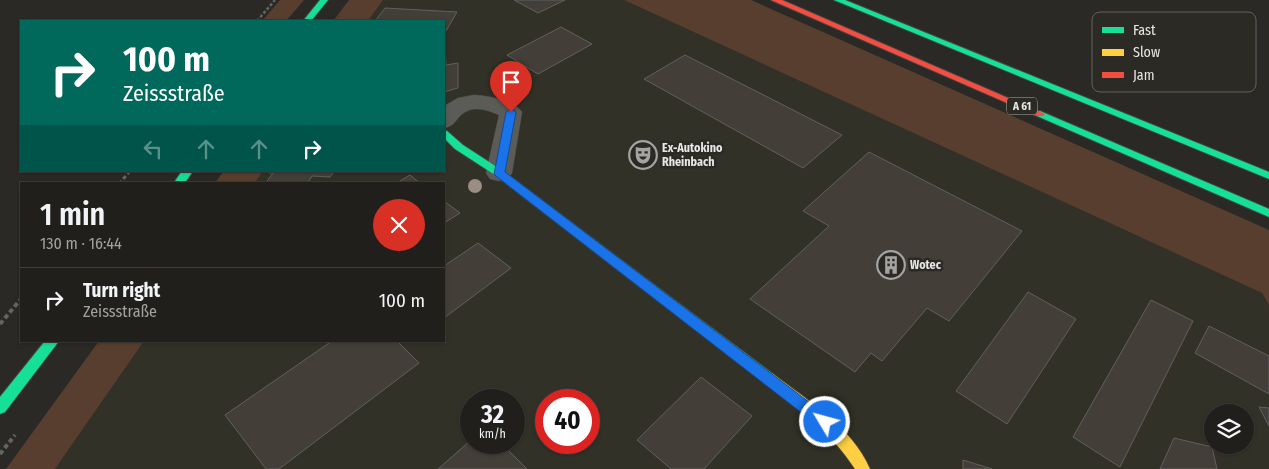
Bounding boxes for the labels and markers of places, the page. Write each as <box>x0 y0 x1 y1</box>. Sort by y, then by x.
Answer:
pin <box>490 61 532 112</box>
theatre icon: Ex-Autokino Rheinbach <box>628 140 658 170</box>
place label: Ex-Autokino Rheinbach <box>662 141 723 169</box>
building icon: Wotec <box>876 250 906 280</box>
place label: Wotec <box>910 258 942 272</box>

